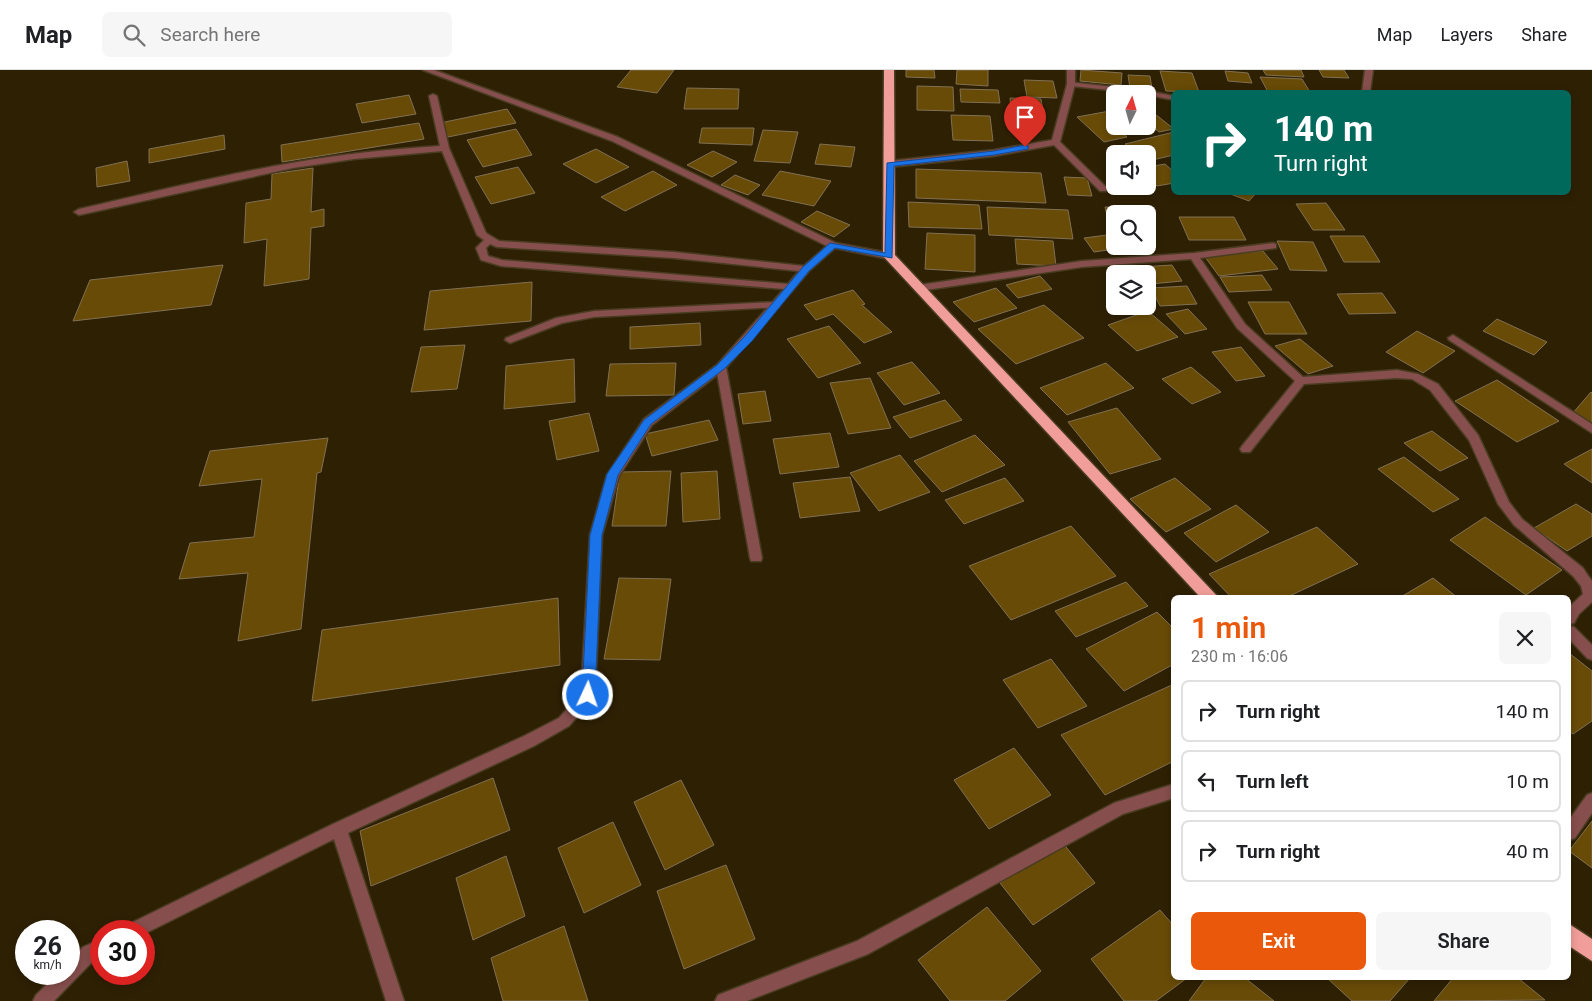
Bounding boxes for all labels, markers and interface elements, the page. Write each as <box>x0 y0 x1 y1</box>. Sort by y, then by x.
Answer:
search box <box>102 12 452 57</box>
text: Map <box>25 21 72 49</box>
icon: search <box>120 21 148 49</box>
text: Search here <box>160 23 260 46</box>
text: Map <box>1377 24 1412 45</box>
text: Layers <box>1440 24 1493 45</box>
text: Share <box>1521 24 1567 45</box>
north arrow <box>1106 85 1156 135</box>
map controls <box>1106 85 1156 315</box>
pin <box>1004 96 1046 147</box>
icon: arrive <box>1011 103 1039 131</box>
text: 140 m <box>1274 109 1373 150</box>
icon: right <box>1191 110 1256 175</box>
button: sound <box>1106 145 1156 195</box>
text: Turn right <box>1274 151 1368 176</box>
button: search <box>1106 205 1156 255</box>
button: layers <box>1106 265 1156 315</box>
text: 1 min <box>1191 610 1266 645</box>
button: close <box>1499 612 1551 664</box>
text: 230 m · 16:06 <box>1191 647 1288 666</box>
position arrow <box>561 668 613 720</box>
icon: right <box>1193 697 1221 725</box>
text: Turn right <box>1236 700 1320 723</box>
text: 140 m <box>1496 700 1549 723</box>
icon: left <box>1193 767 1221 795</box>
text: Turn left <box>1236 770 1309 793</box>
text: 10 m <box>1506 770 1549 793</box>
icon: right <box>1193 837 1221 865</box>
text: Turn right <box>1236 840 1320 863</box>
text: 40 m <box>1506 840 1549 863</box>
button: Exit <box>1191 912 1366 970</box>
button: Share <box>1376 912 1551 970</box>
speed limit sign: 30 <box>90 920 155 985</box>
text: 26 <box>33 932 62 961</box>
text: km/h <box>33 958 62 972</box>

